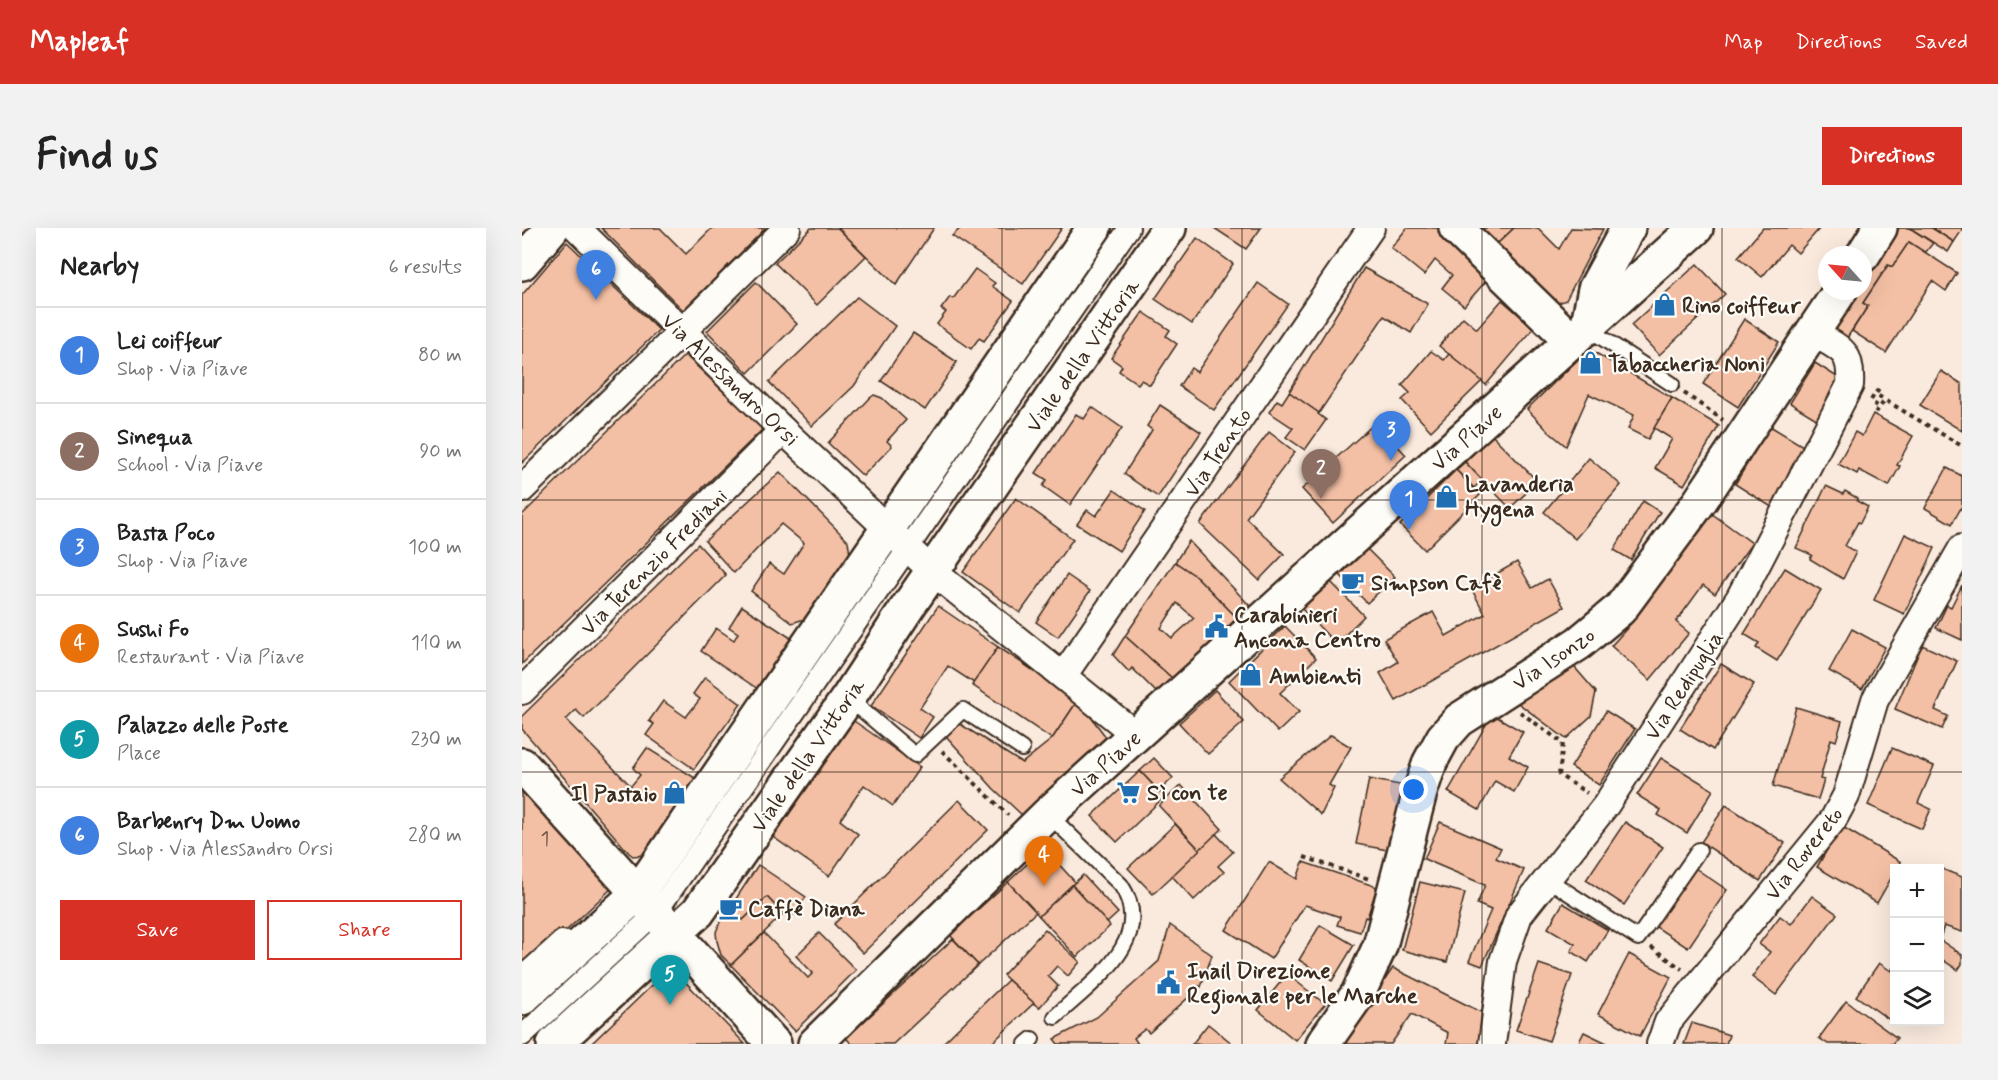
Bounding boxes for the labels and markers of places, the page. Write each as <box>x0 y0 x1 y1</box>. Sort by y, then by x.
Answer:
pin: 6 <box>576 250 616 300</box>
shop icon: Rino coiffeur <box>1651 292 1677 318</box>
place label: Rino coiffeur <box>1682 293 1801 321</box>
shop icon: Tabaccheria Noni <box>1577 350 1603 376</box>
place label: Tabaccheria Noni <box>1608 351 1765 379</box>
pin: 3 <box>1372 412 1410 461</box>
pin: 2 <box>1302 450 1340 499</box>
place label: Lavanderia Hygena <box>1465 471 1574 527</box>
pin: 1 <box>1390 480 1428 530</box>
shop icon: Lavanderia Hygena <box>1434 483 1460 509</box>
cafe icon: Simpson Cafè <box>1340 569 1366 595</box>
place label: Simpson Cafè <box>1371 570 1502 598</box>
place label: Carabinieri Ancona Centro <box>1234 602 1381 655</box>
public building icon: Carabinieri Ancona Centro <box>1203 614 1229 640</box>
shop icon: Ambienti <box>1238 662 1264 688</box>
place label: Ambienti <box>1269 663 1361 691</box>
supermarket icon: Sì con te <box>1116 779 1142 805</box>
shop icon: Il Pastaio <box>662 780 688 806</box>
place label: Sì con te <box>1147 780 1228 808</box>
place label: Il Pastaio <box>571 781 658 809</box>
pin: 4 <box>1024 836 1064 886</box>
cafe icon: Caffè Diana <box>717 895 743 921</box>
place label: Caffè Diana <box>748 896 865 924</box>
pin: 5 <box>650 956 690 1005</box>
place label: Inail Direzione Regionale per le Marche <box>1187 958 1418 1015</box>
public building icon: Inail Direzione Regionale per le Marche <box>1156 970 1182 996</box>

